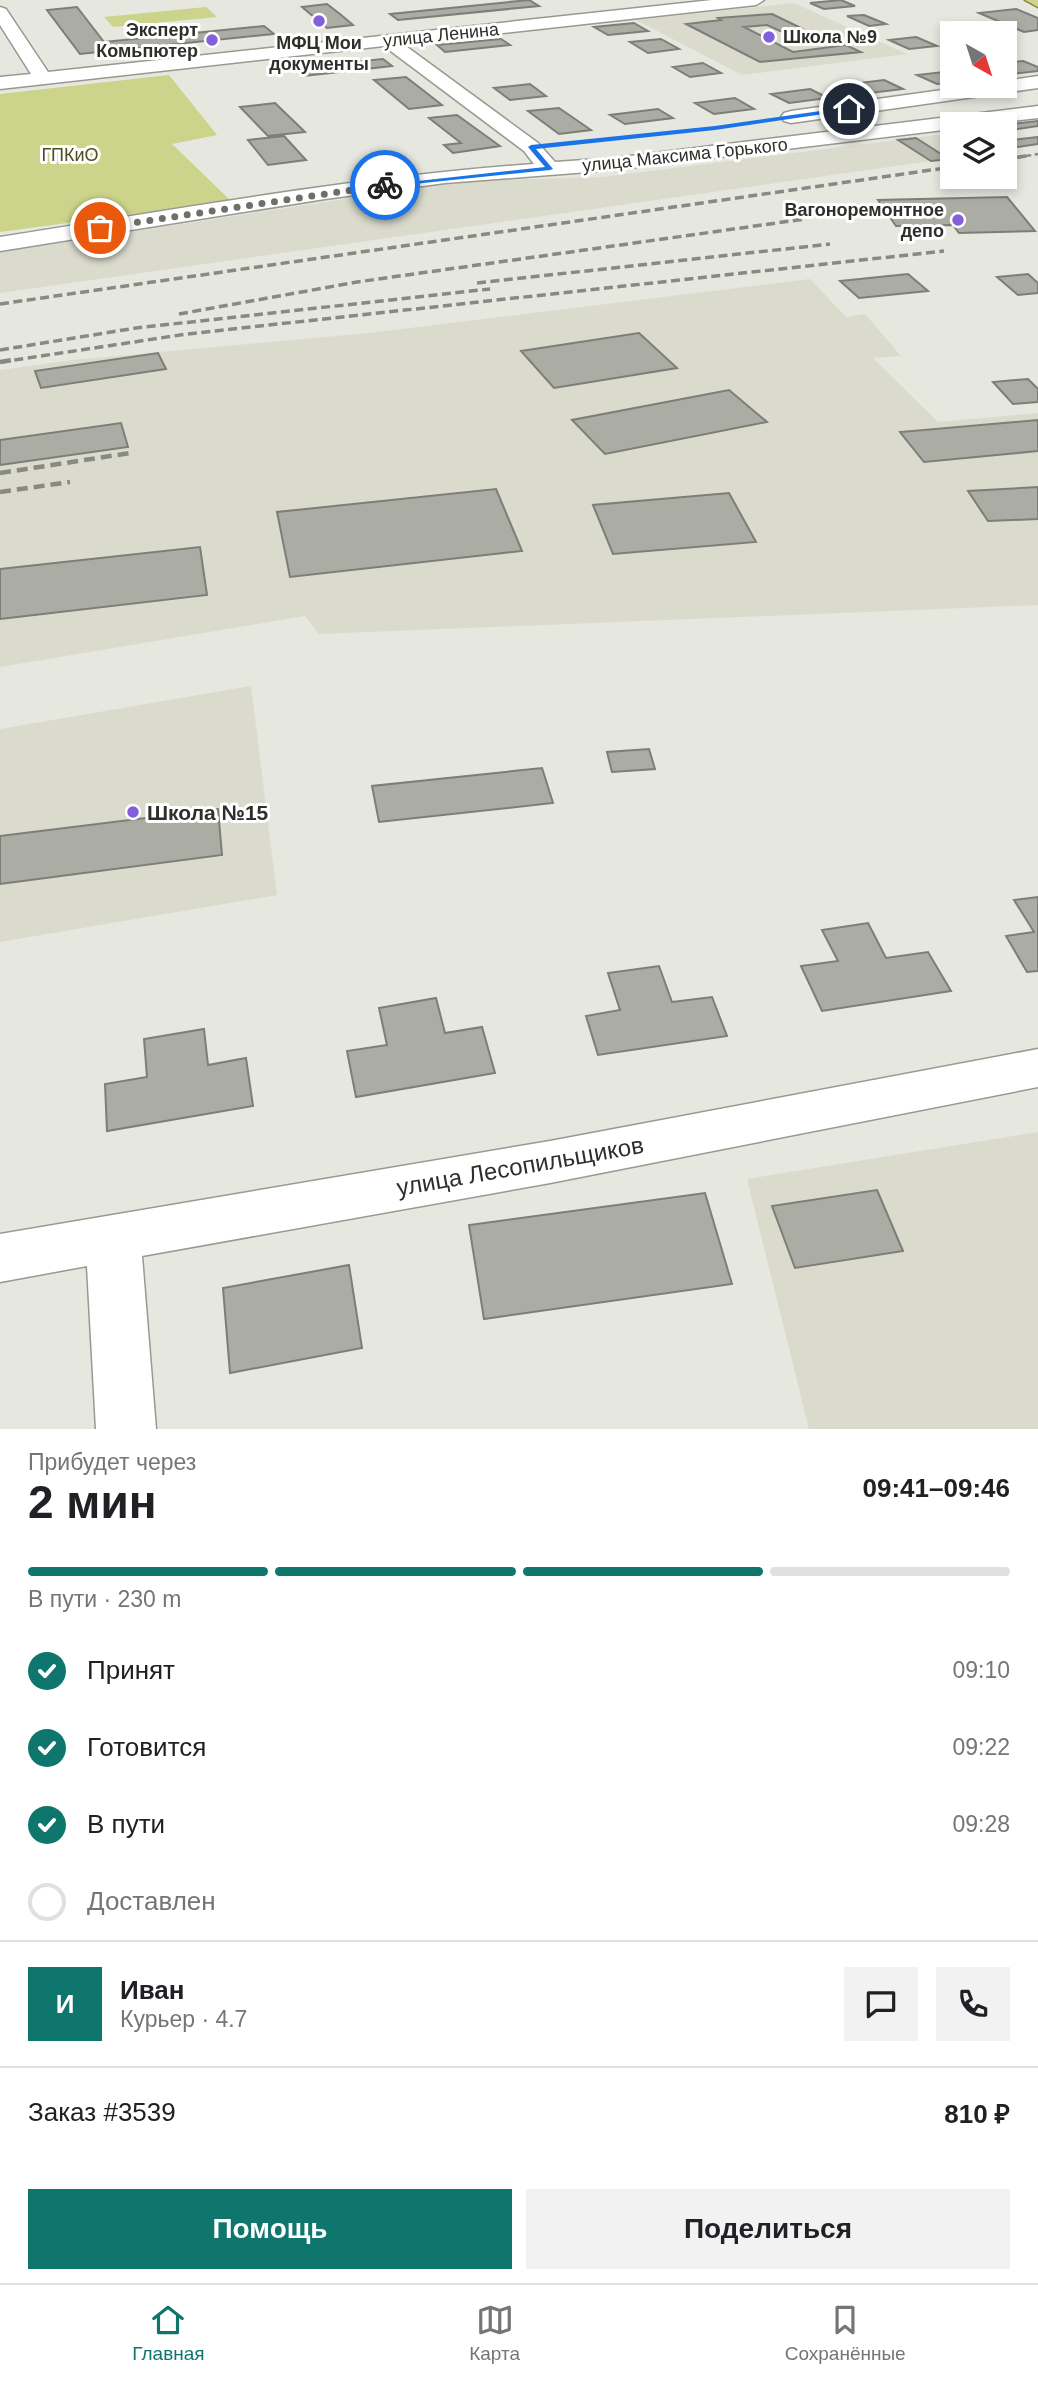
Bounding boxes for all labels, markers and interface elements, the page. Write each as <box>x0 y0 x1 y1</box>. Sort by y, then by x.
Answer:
marker: МФЦ Мои документы <box>311 13 327 29</box>
street label: улица Ленина <box>382 19 501 51</box>
place label: Эксперт Комьпютер <box>96 20 198 61</box>
north arrow <box>940 21 1017 98</box>
map controls <box>940 21 1017 189</box>
place label: Школа №9 <box>783 27 877 47</box>
marker: Школа №9 <box>761 29 777 45</box>
marker: Эксперт Комьпютер <box>204 32 220 48</box>
place label: МФЦ Мои документы <box>269 33 369 74</box>
pin <box>819 79 879 139</box>
icon: home <box>830 90 868 128</box>
button: layers <box>940 112 1017 189</box>
street label: улица Максима Горького <box>581 134 789 176</box>
park label: ГПКиО <box>41 145 99 165</box>
courier <box>350 150 420 220</box>
icon: bike <box>366 166 404 204</box>
pin <box>70 198 130 258</box>
place label: Вагоноремонтное депо <box>784 200 944 241</box>
icon: bag <box>81 209 119 247</box>
marker: Вагоноремонтное депо <box>950 212 966 228</box>
place label: Школа №15 <box>147 801 269 824</box>
marker: Школа №15 <box>125 804 141 820</box>
street label: улица Лесопильщиков <box>394 1131 646 1201</box>
text: Прибудет через <box>28 1449 196 1475</box>
text: 09:41–09:46 <box>863 1473 1010 1503</box>
text: 2 мин <box>28 1476 156 1528</box>
text: В пути · 230 m <box>28 1586 181 1612</box>
icon: check <box>28 1652 66 1690</box>
text: Принят <box>87 1655 175 1685</box>
text: 09:10 <box>952 1657 1010 1683</box>
icon: check <box>28 1729 66 1767</box>
text: Готовится <box>87 1732 206 1762</box>
text: 09:22 <box>952 1734 1010 1760</box>
icon: check <box>28 1806 66 1844</box>
text: В пути <box>87 1809 165 1839</box>
text: 09:28 <box>952 1811 1010 1837</box>
text: Доставлен <box>87 1886 216 1916</box>
button: chat <box>844 1967 918 2041</box>
button: phone <box>936 1967 1010 2041</box>
text: Иван <box>120 1975 185 2005</box>
text: И <box>56 1989 74 2019</box>
text: Курьер · 4.7 <box>120 2006 247 2032</box>
text: Заказ #3539 <box>28 2097 176 2127</box>
text: 810 ₽ <box>944 2099 1010 2129</box>
button: Помощь <box>28 2189 512 2269</box>
button: Поделиться <box>526 2189 1010 2269</box>
tab: Главная <box>132 2301 205 2365</box>
tab: Карта <box>469 2301 520 2365</box>
tab: Сохранённые <box>785 2301 906 2365</box>

